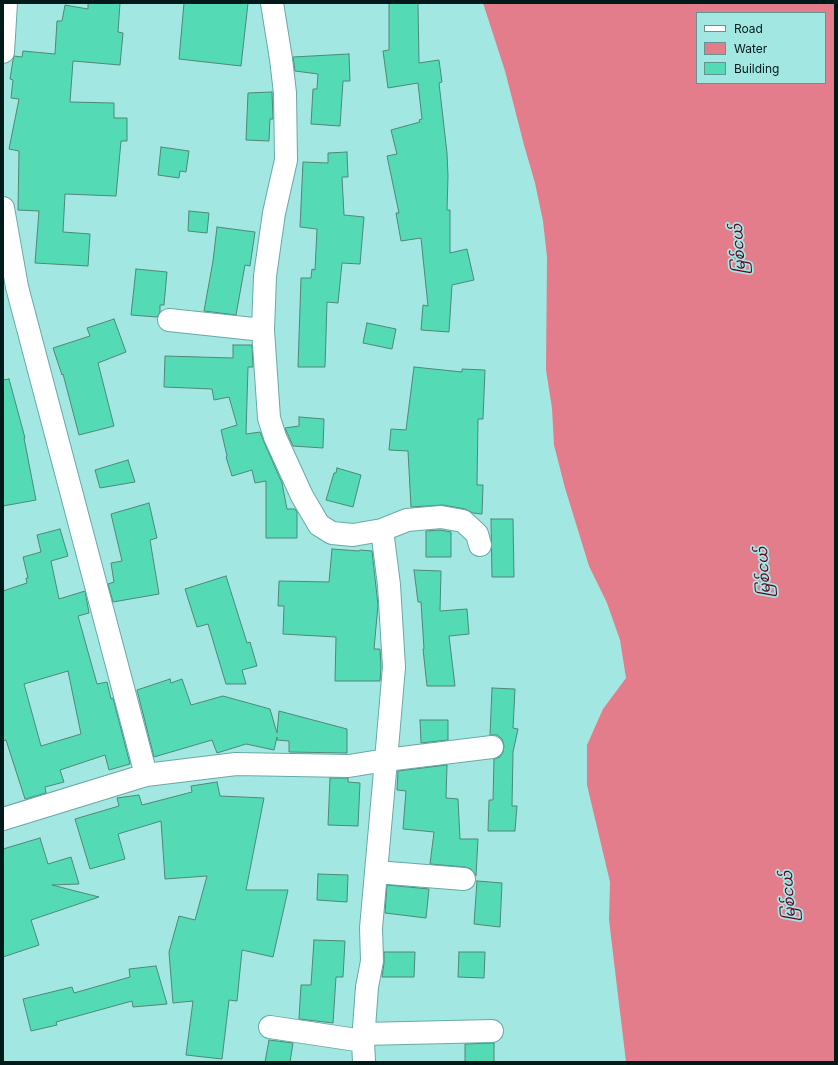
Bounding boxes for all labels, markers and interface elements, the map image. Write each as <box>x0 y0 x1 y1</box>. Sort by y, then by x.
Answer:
legend <box>696 12 826 84</box>
text: Road <box>734 21 763 36</box>
text: Water <box>734 41 767 56</box>
text: Building <box>734 61 779 76</box>
water label: မြစ်ငယ် <box>728 223 750 275</box>
water label: မြစ်ငယ် <box>753 546 775 598</box>
water label: မြစ်ငယ် <box>778 870 800 922</box>

